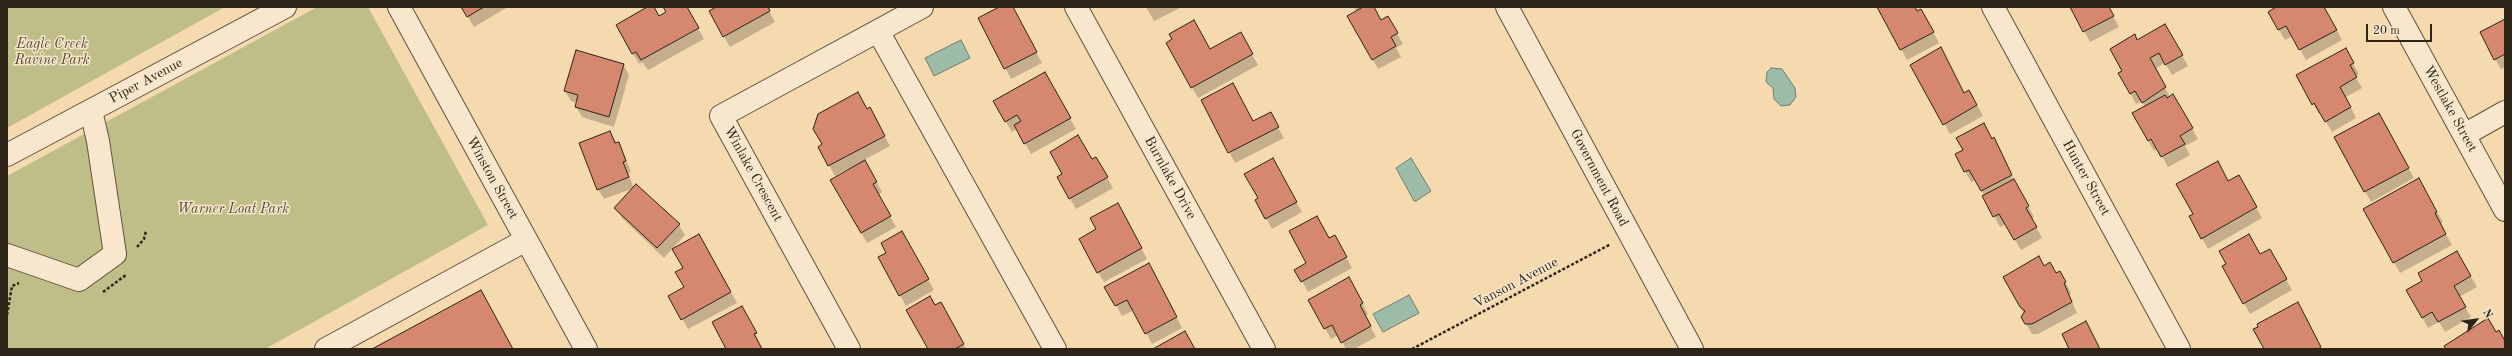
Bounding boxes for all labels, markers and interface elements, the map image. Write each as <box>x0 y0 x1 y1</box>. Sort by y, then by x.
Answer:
scale bar <box>2368 16 2434 42</box>
text: 20 m <box>2373 25 2400 37</box>
park label: Eagle Creek Ravine Park <box>14 36 90 68</box>
street label: Piper Avenue <box>106 55 186 107</box>
street label: Westlake Street <box>2419 63 2481 155</box>
street label: Winlake Crescent <box>720 123 786 225</box>
street label: Government Road <box>1566 126 1632 230</box>
street label: Winston Street <box>462 134 522 222</box>
street label: Burnlake Drive <box>1140 134 1200 222</box>
street label: Hunter Street <box>2058 137 2114 219</box>
park label: Warner Loat Park <box>177 201 289 217</box>
street label: Vanson Avenue <box>1471 254 1561 312</box>
north arrow <box>2456 300 2496 340</box>
text: N <box>2480 308 2494 320</box>

